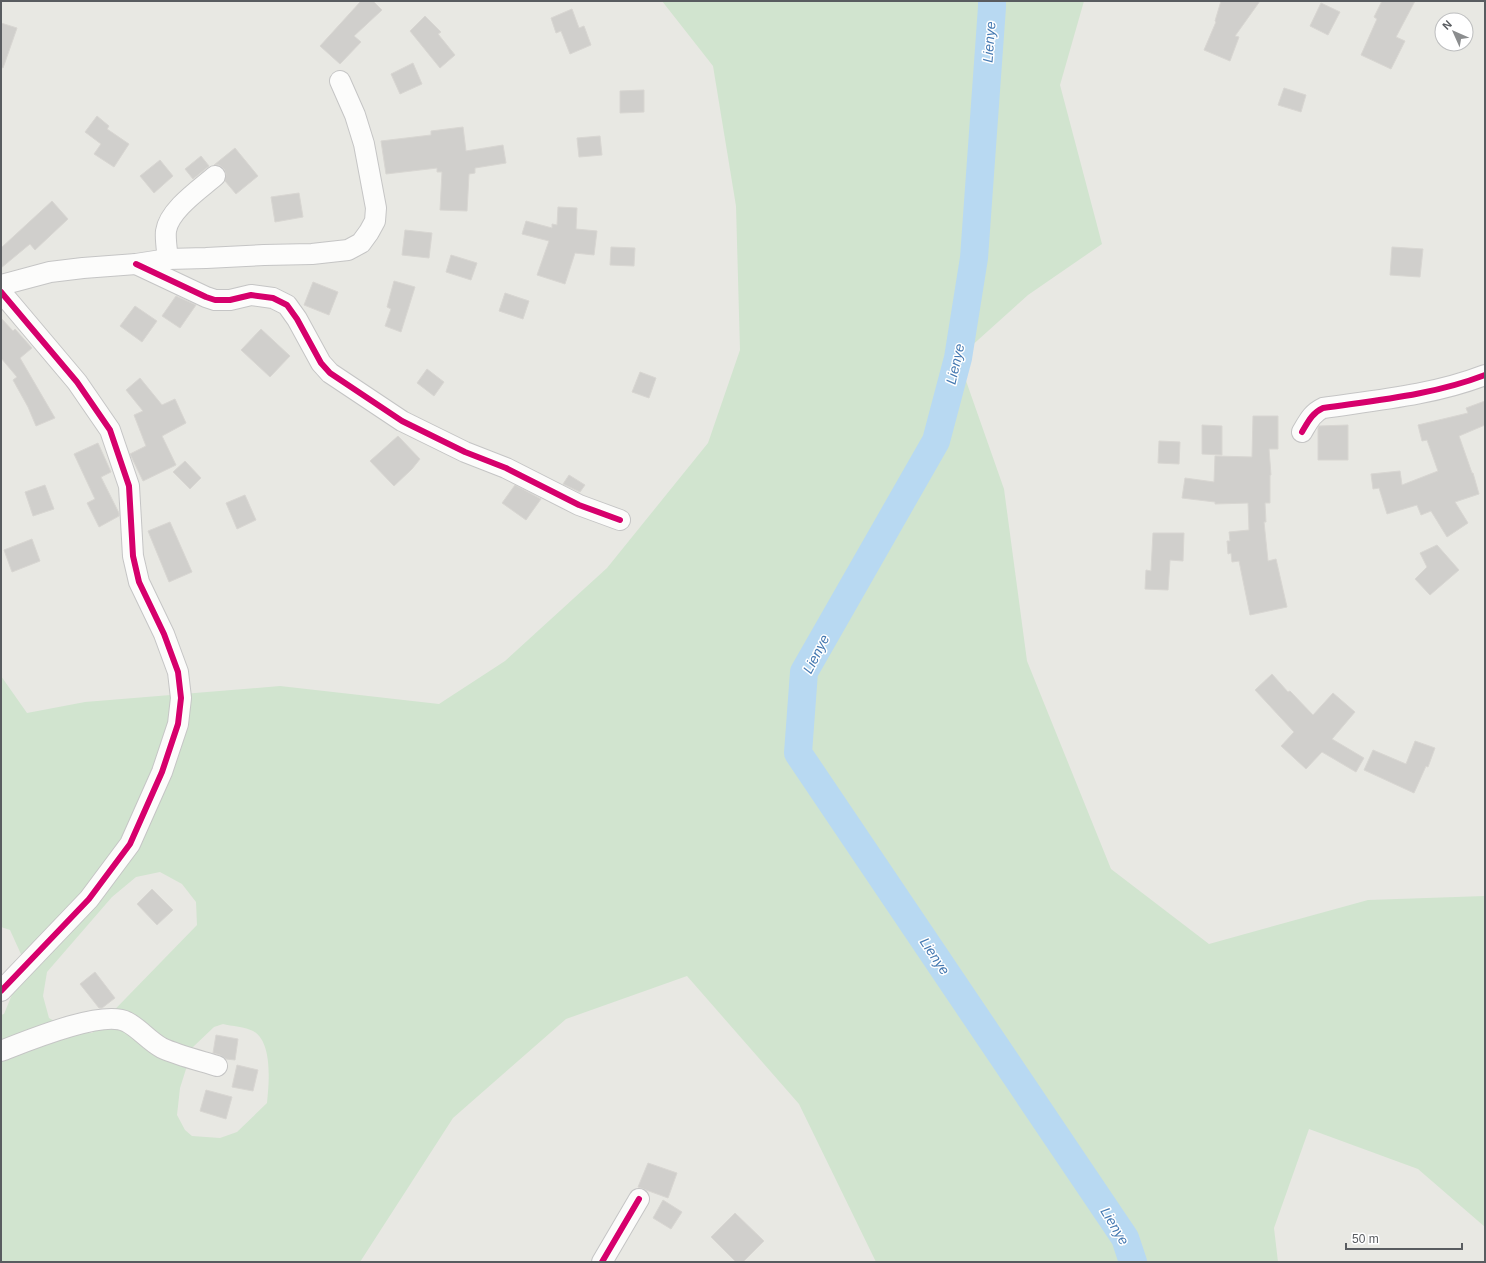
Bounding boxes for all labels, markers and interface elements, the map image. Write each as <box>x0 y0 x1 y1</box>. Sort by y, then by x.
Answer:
north arrow <box>1434 12 1474 52</box>
text: N <box>1440 18 1454 32</box>
water label: Lienye <box>980 21 998 63</box>
water label: Lienye <box>943 342 967 386</box>
water label: Lienye <box>800 632 833 676</box>
water label: Lienye <box>917 934 953 978</box>
water label: Lienye <box>1098 1204 1133 1248</box>
scale bar <box>1346 1225 1462 1251</box>
text: 50 m <box>1352 1232 1379 1246</box>

